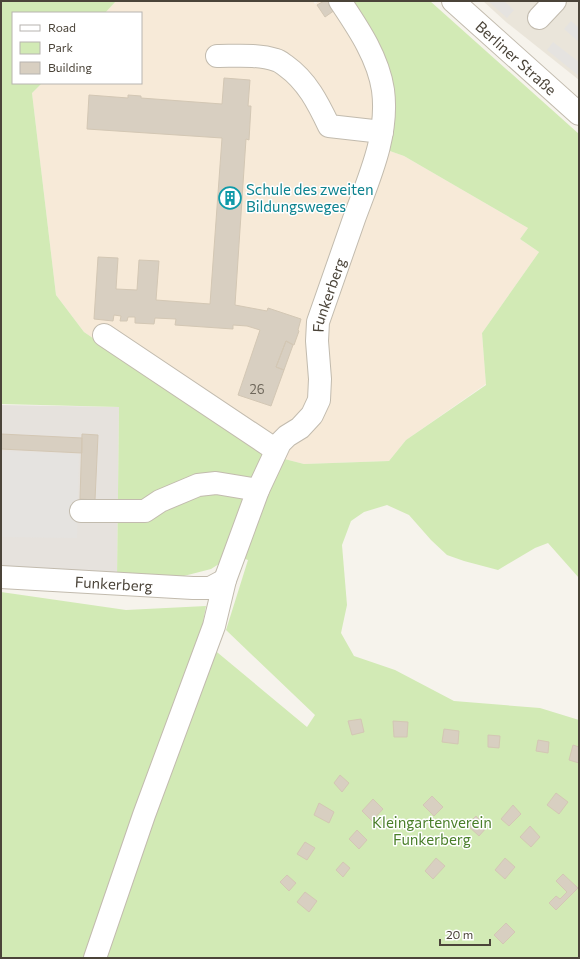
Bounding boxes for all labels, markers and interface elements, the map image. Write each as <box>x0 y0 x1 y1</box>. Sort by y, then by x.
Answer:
legend <box>12 12 142 84</box>
street label: Berliner Straße <box>472 17 560 99</box>
text: Road <box>48 20 76 34</box>
text: Park <box>48 40 74 54</box>
text: Building <box>48 60 92 74</box>
place label: Schule des zweiten Bildungsweges <box>246 180 374 215</box>
building icon: Schule des zweiten Bildungsweges <box>217 185 243 211</box>
street label: Funkerberg <box>308 255 349 333</box>
house number: 26 <box>249 381 265 397</box>
street label: Funkerberg <box>74 572 153 595</box>
park label: Kleingartenverein Funkerberg <box>372 813 492 848</box>
scale bar <box>440 921 490 947</box>
text: 20 m <box>446 927 473 941</box>

